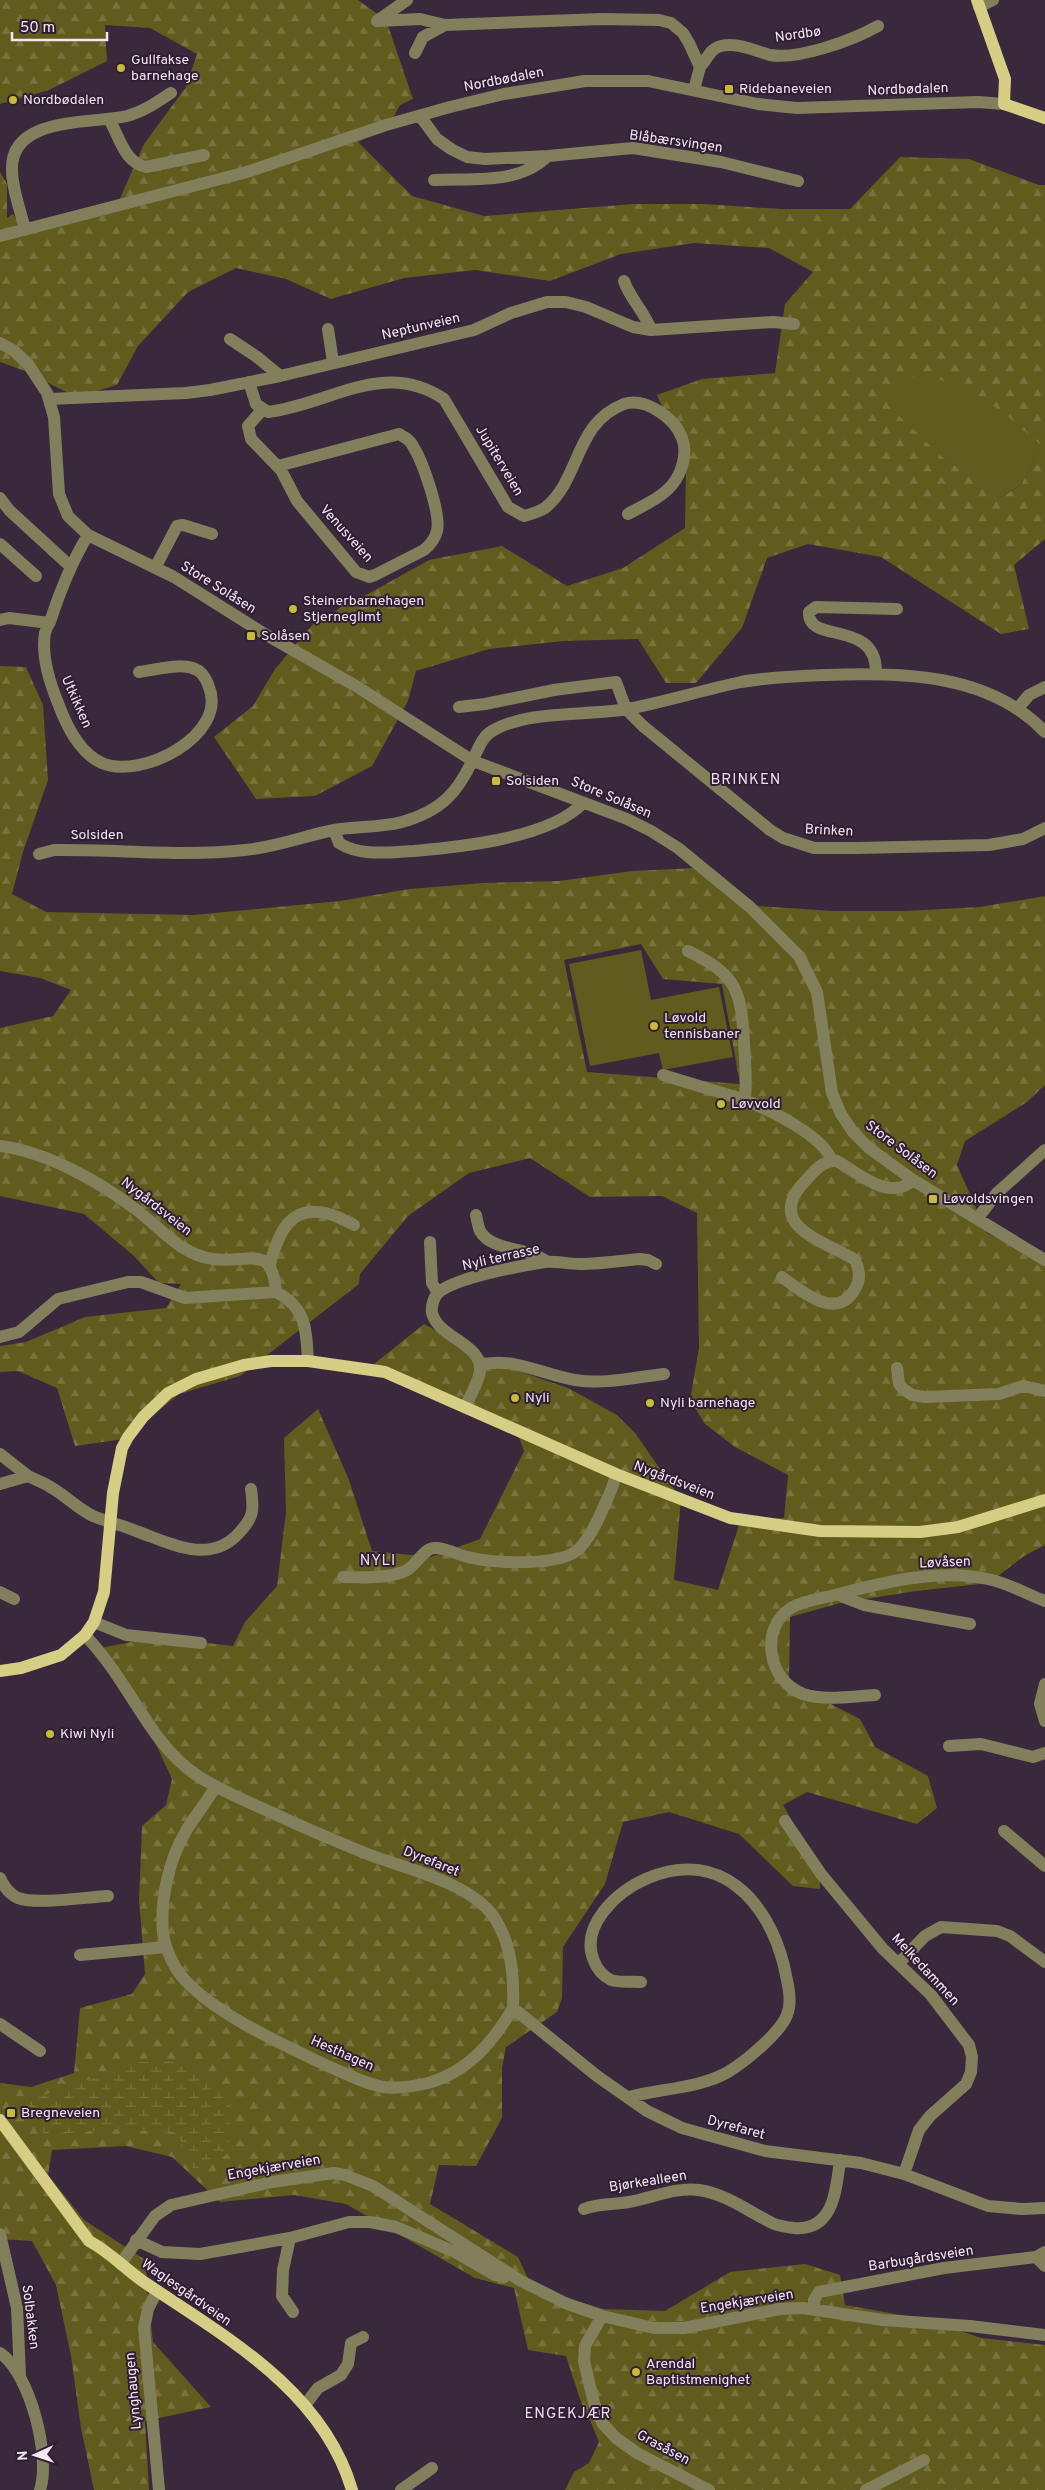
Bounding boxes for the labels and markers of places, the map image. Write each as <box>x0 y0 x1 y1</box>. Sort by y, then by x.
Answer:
place label: Gullfakse barnehage <box>131 52 198 85</box>
marker: Gullfakse barnehage <box>115 62 127 74</box>
place label: Ridebaneveien <box>739 81 832 98</box>
marker: Ridebaneveien <box>723 83 735 95</box>
place label: Nordbødalen <box>23 92 104 109</box>
marker: Nordbødalen <box>7 94 19 106</box>
place label: Steinerbarnehagen Stjerneglimt <box>303 593 424 626</box>
marker: Steinerbarnehagen Stjerneglimt <box>287 603 299 615</box>
place label: Solåsen <box>261 628 310 645</box>
marker: Solåsen <box>245 630 257 642</box>
place label: Solsiden <box>506 773 559 790</box>
marker: Solsiden <box>490 775 502 787</box>
place label: Løvold tennisbaner <box>664 1010 740 1043</box>
marker: Løvold tennisbaner <box>648 1020 660 1032</box>
place label: Løvvold <box>731 1096 781 1113</box>
marker: Løvvold <box>715 1098 727 1110</box>
place label: Løvoldsvingen <box>943 1191 1034 1208</box>
marker: Løvoldsvingen <box>927 1193 939 1205</box>
place label: Nyli <box>525 1390 550 1407</box>
marker: Nyli <box>509 1392 521 1404</box>
place label: Nyli barnehage <box>660 1395 755 1412</box>
marker: Nyli barnehage <box>644 1397 656 1409</box>
place label: Kiwi Nyli <box>60 1726 114 1743</box>
marker: Kiwi Nyli <box>44 1728 56 1740</box>
place label: Bregneveien <box>21 2105 100 2122</box>
marker: Bregneveien <box>5 2107 17 2119</box>
place label: Arendal Baptistmenighet <box>646 2356 750 2389</box>
marker: Arendal Baptistmenighet <box>630 2366 642 2378</box>

